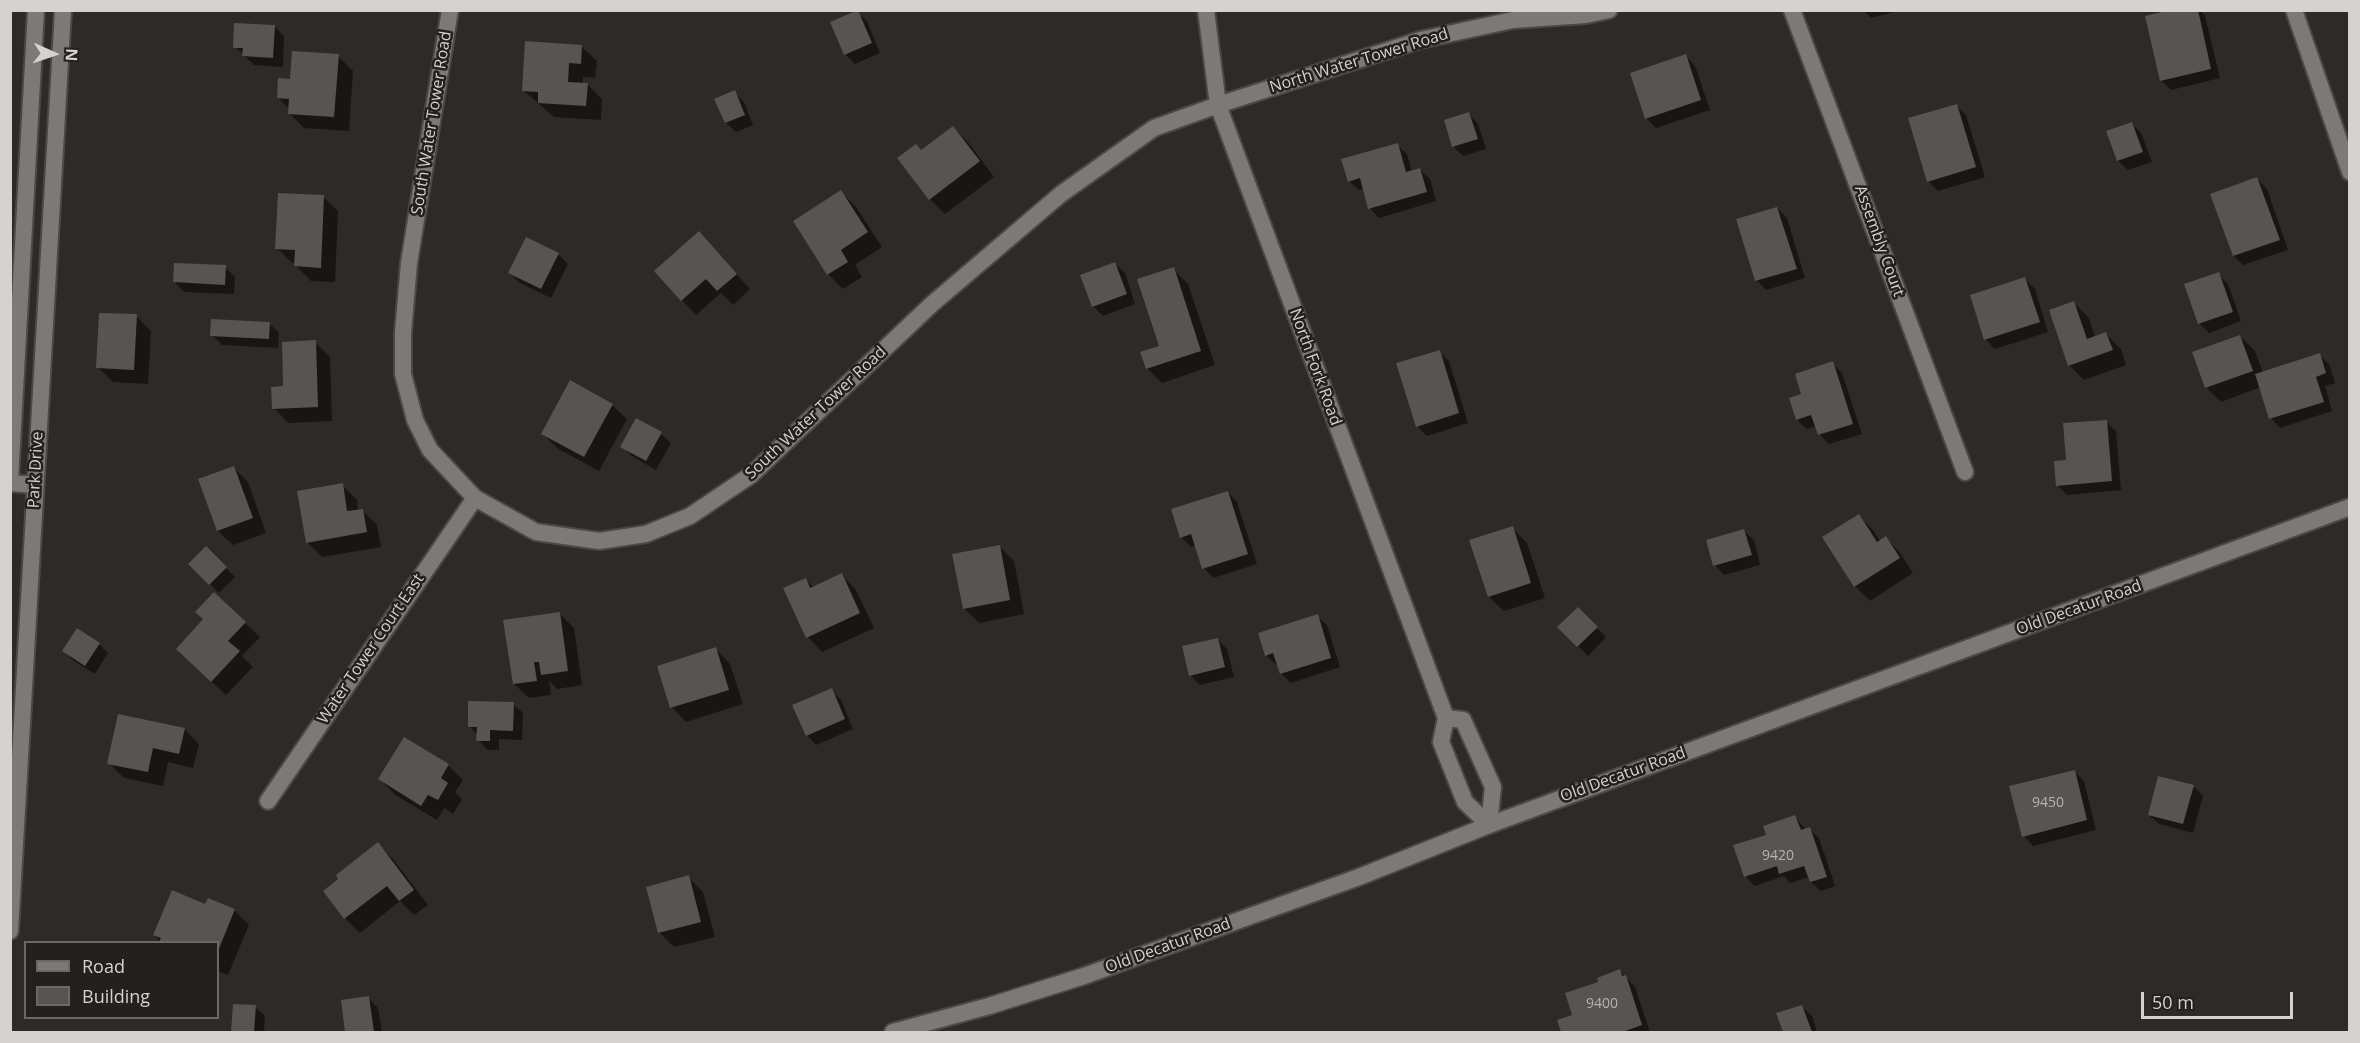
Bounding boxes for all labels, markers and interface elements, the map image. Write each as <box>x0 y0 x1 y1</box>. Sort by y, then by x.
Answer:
north arrow <box>24 24 84 84</box>
street label: North Water Tower Road <box>1267 25 1451 97</box>
street label: South Water Tower Road <box>408 30 456 216</box>
text: N <box>61 48 83 62</box>
street label: Assembly Court <box>1850 183 1908 299</box>
street label: North Fork Road <box>1285 306 1345 428</box>
street label: South Water Tower Road <box>742 343 890 483</box>
street label: Park Drive <box>24 431 48 509</box>
street label: Water Tower Court East <box>314 570 428 728</box>
street label: Old Decatur Road <box>2014 576 2144 640</box>
street label: Old Decatur Road <box>1558 743 1688 807</box>
house number: 9450 <box>2032 795 2064 811</box>
house number: 9420 <box>1762 848 1794 864</box>
street label: Old Decatur Road <box>1103 914 1233 978</box>
legend <box>24 941 219 1019</box>
text: Road <box>82 954 125 978</box>
scale bar <box>2144 980 2296 1018</box>
text: Building <box>82 984 150 1008</box>
text: 50 m <box>2152 990 2194 1014</box>
house number: 9400 <box>1586 996 1618 1012</box>

